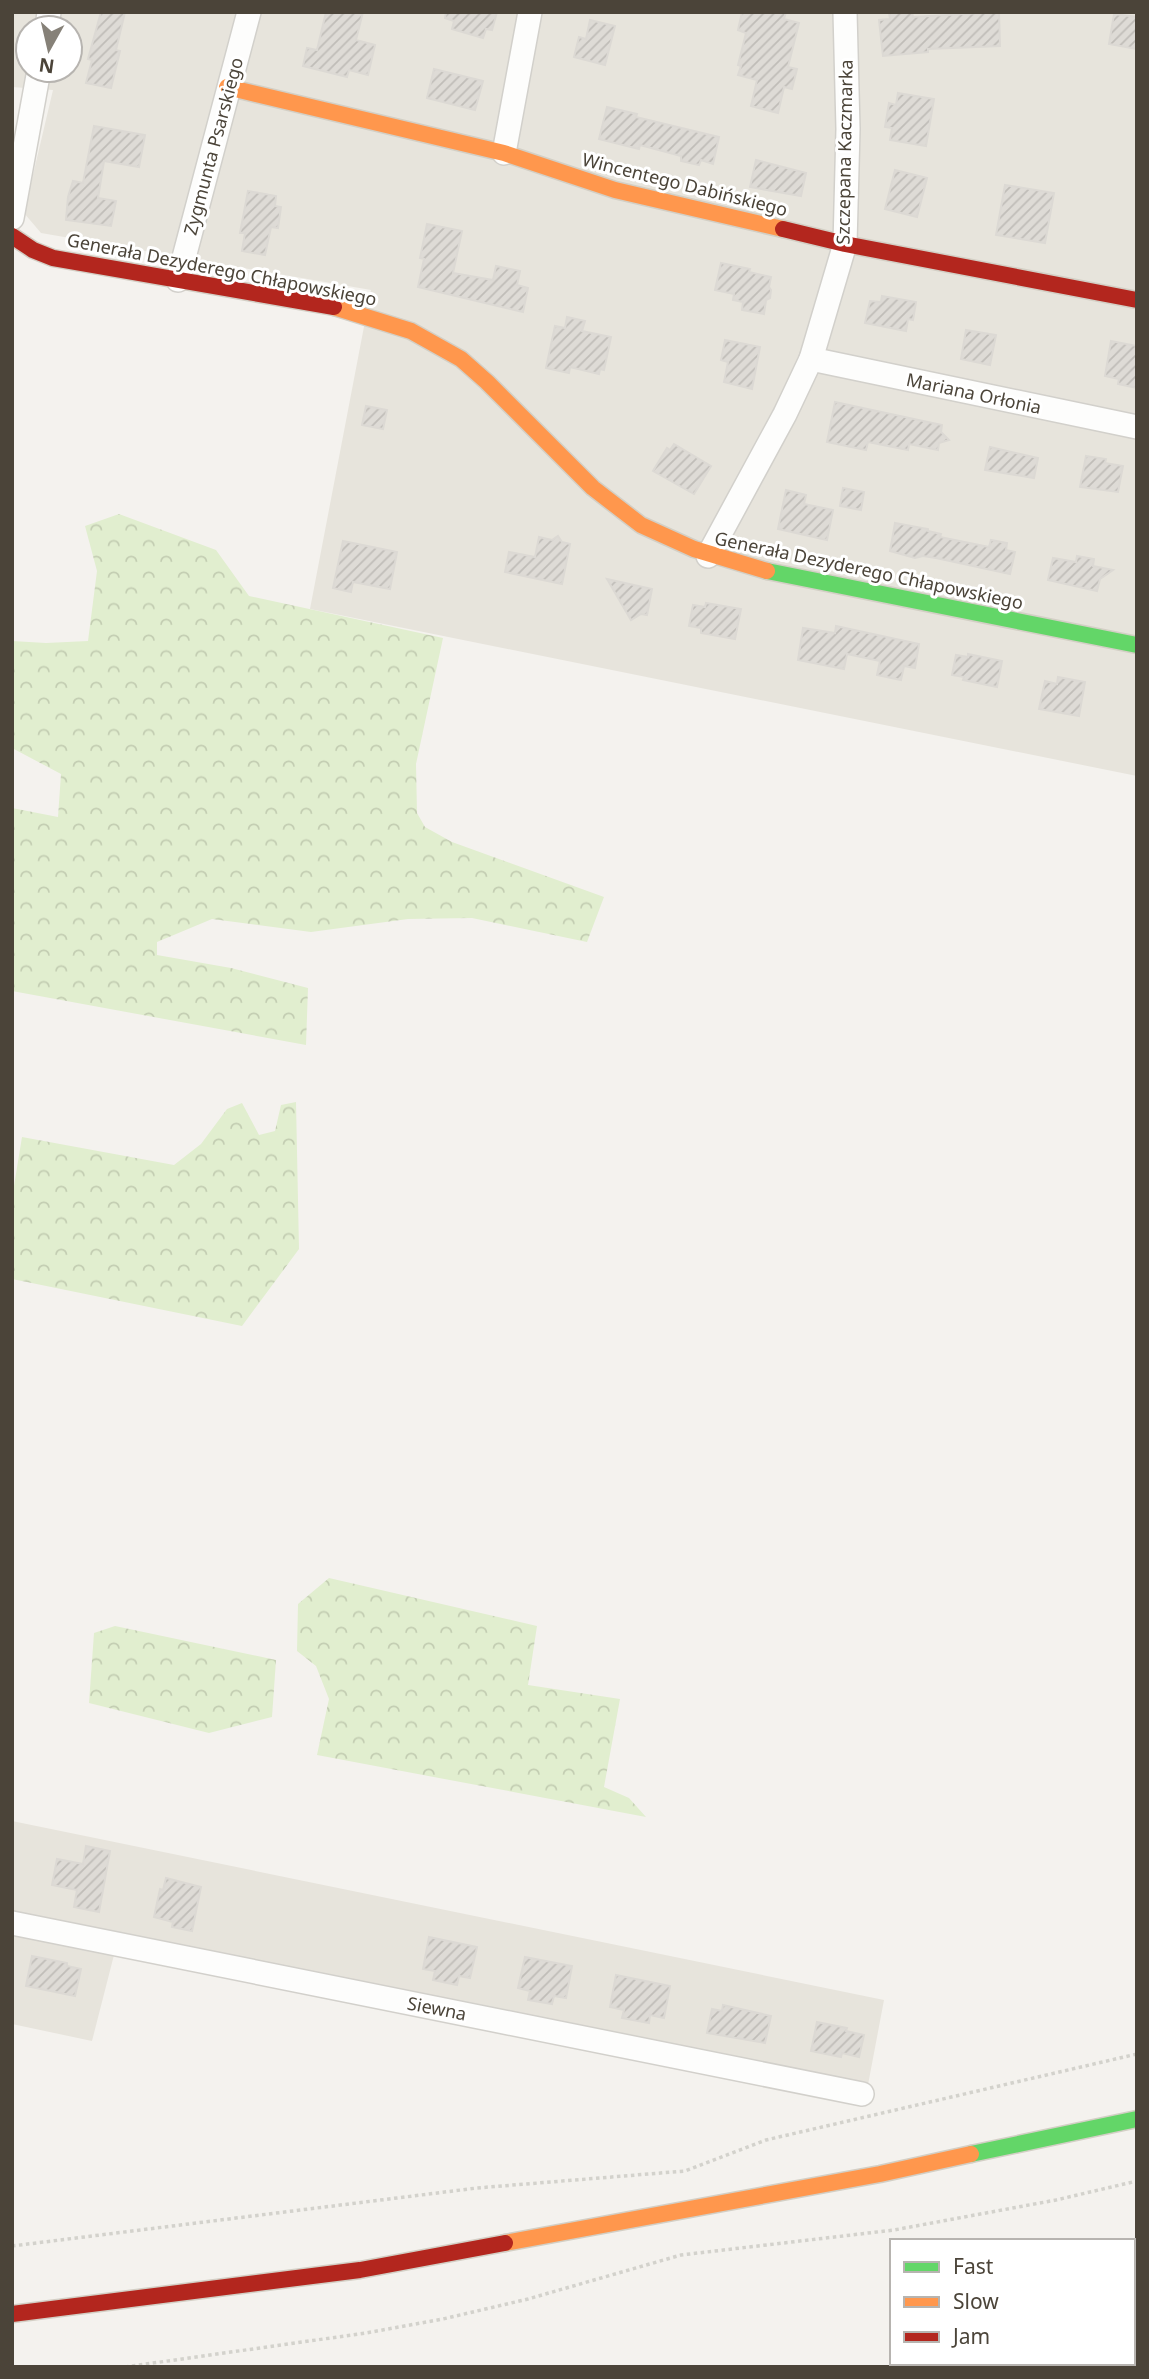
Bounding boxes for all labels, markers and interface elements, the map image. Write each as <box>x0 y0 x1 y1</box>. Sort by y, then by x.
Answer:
north arrow <box>14 14 84 84</box>
text: N <box>37 52 56 80</box>
street label: Zygmunta Psarskiego <box>178 55 248 237</box>
street label: Szczepana Kaczmarka <box>830 59 858 245</box>
street label: Wincentego Dabińskiego <box>580 147 790 221</box>
street label: Generała Dezyderego Chłapowskiego <box>65 227 379 311</box>
street label: Mariana Orłonia <box>904 367 1044 419</box>
street label: Generała Dezyderego Chłapowskiego <box>712 526 1026 614</box>
street label: Siewna <box>405 1991 469 2025</box>
legend <box>890 2239 1135 2365</box>
text: Fast <box>953 2252 994 2280</box>
text: Slow <box>953 2287 999 2315</box>
text: Jam <box>951 2322 990 2350</box>

